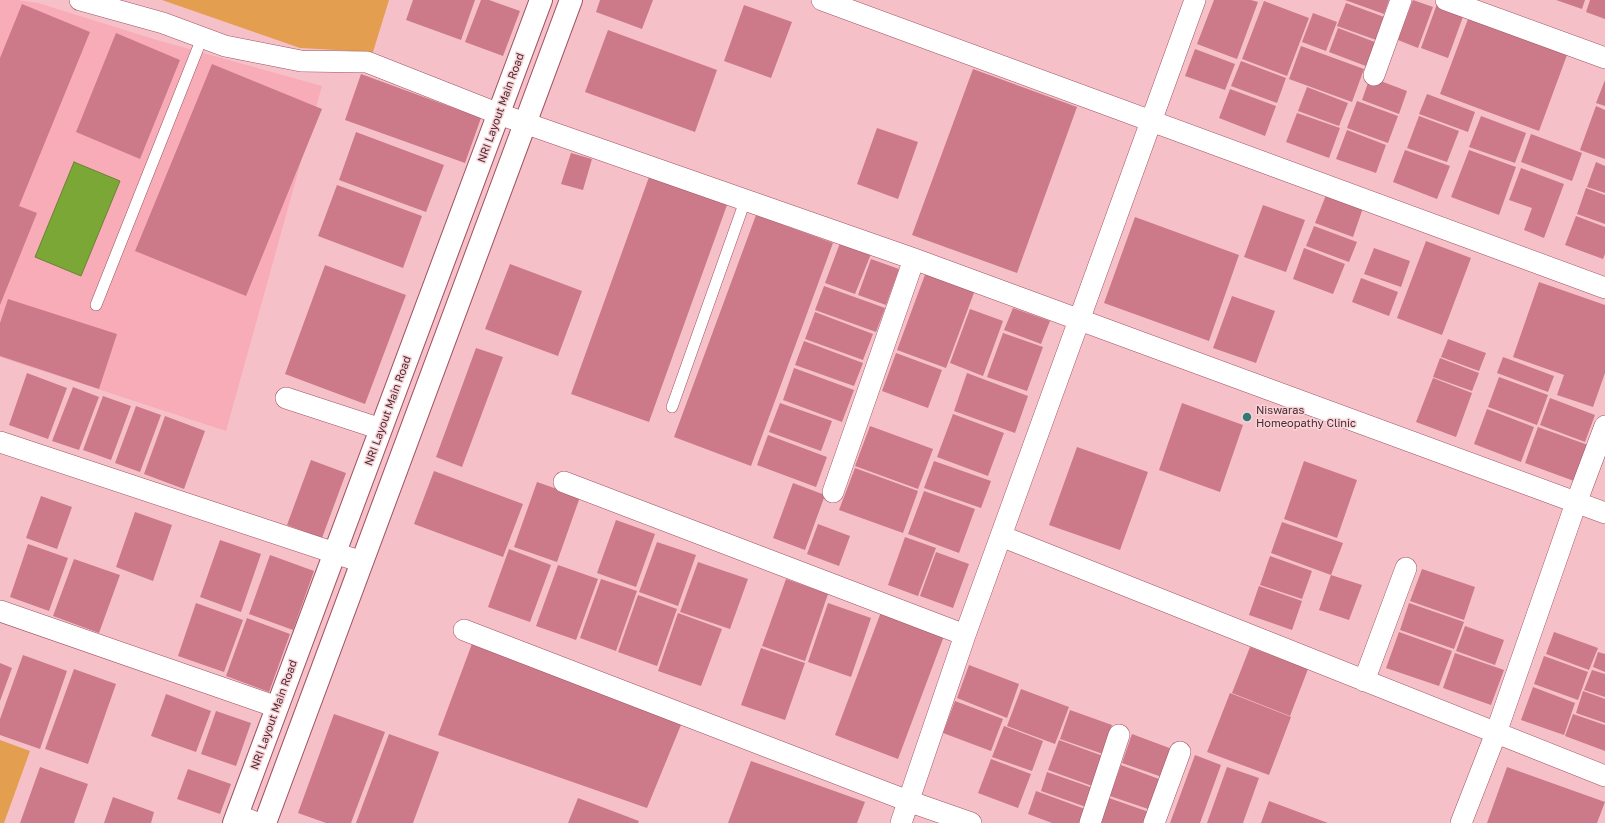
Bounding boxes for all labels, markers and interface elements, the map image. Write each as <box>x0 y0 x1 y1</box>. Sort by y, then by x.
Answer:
street label: NRI Layout Main Road <box>475 51 527 165</box>
street label: NRI Layout Main Road <box>362 354 414 468</box>
place label: Niswaras Homeopathy Clinic <box>1256 404 1356 430</box>
marker: Niswaras Homeopathy Clinic <box>1241 411 1253 423</box>
street label: NRI Layout Main Road <box>248 658 300 772</box>

